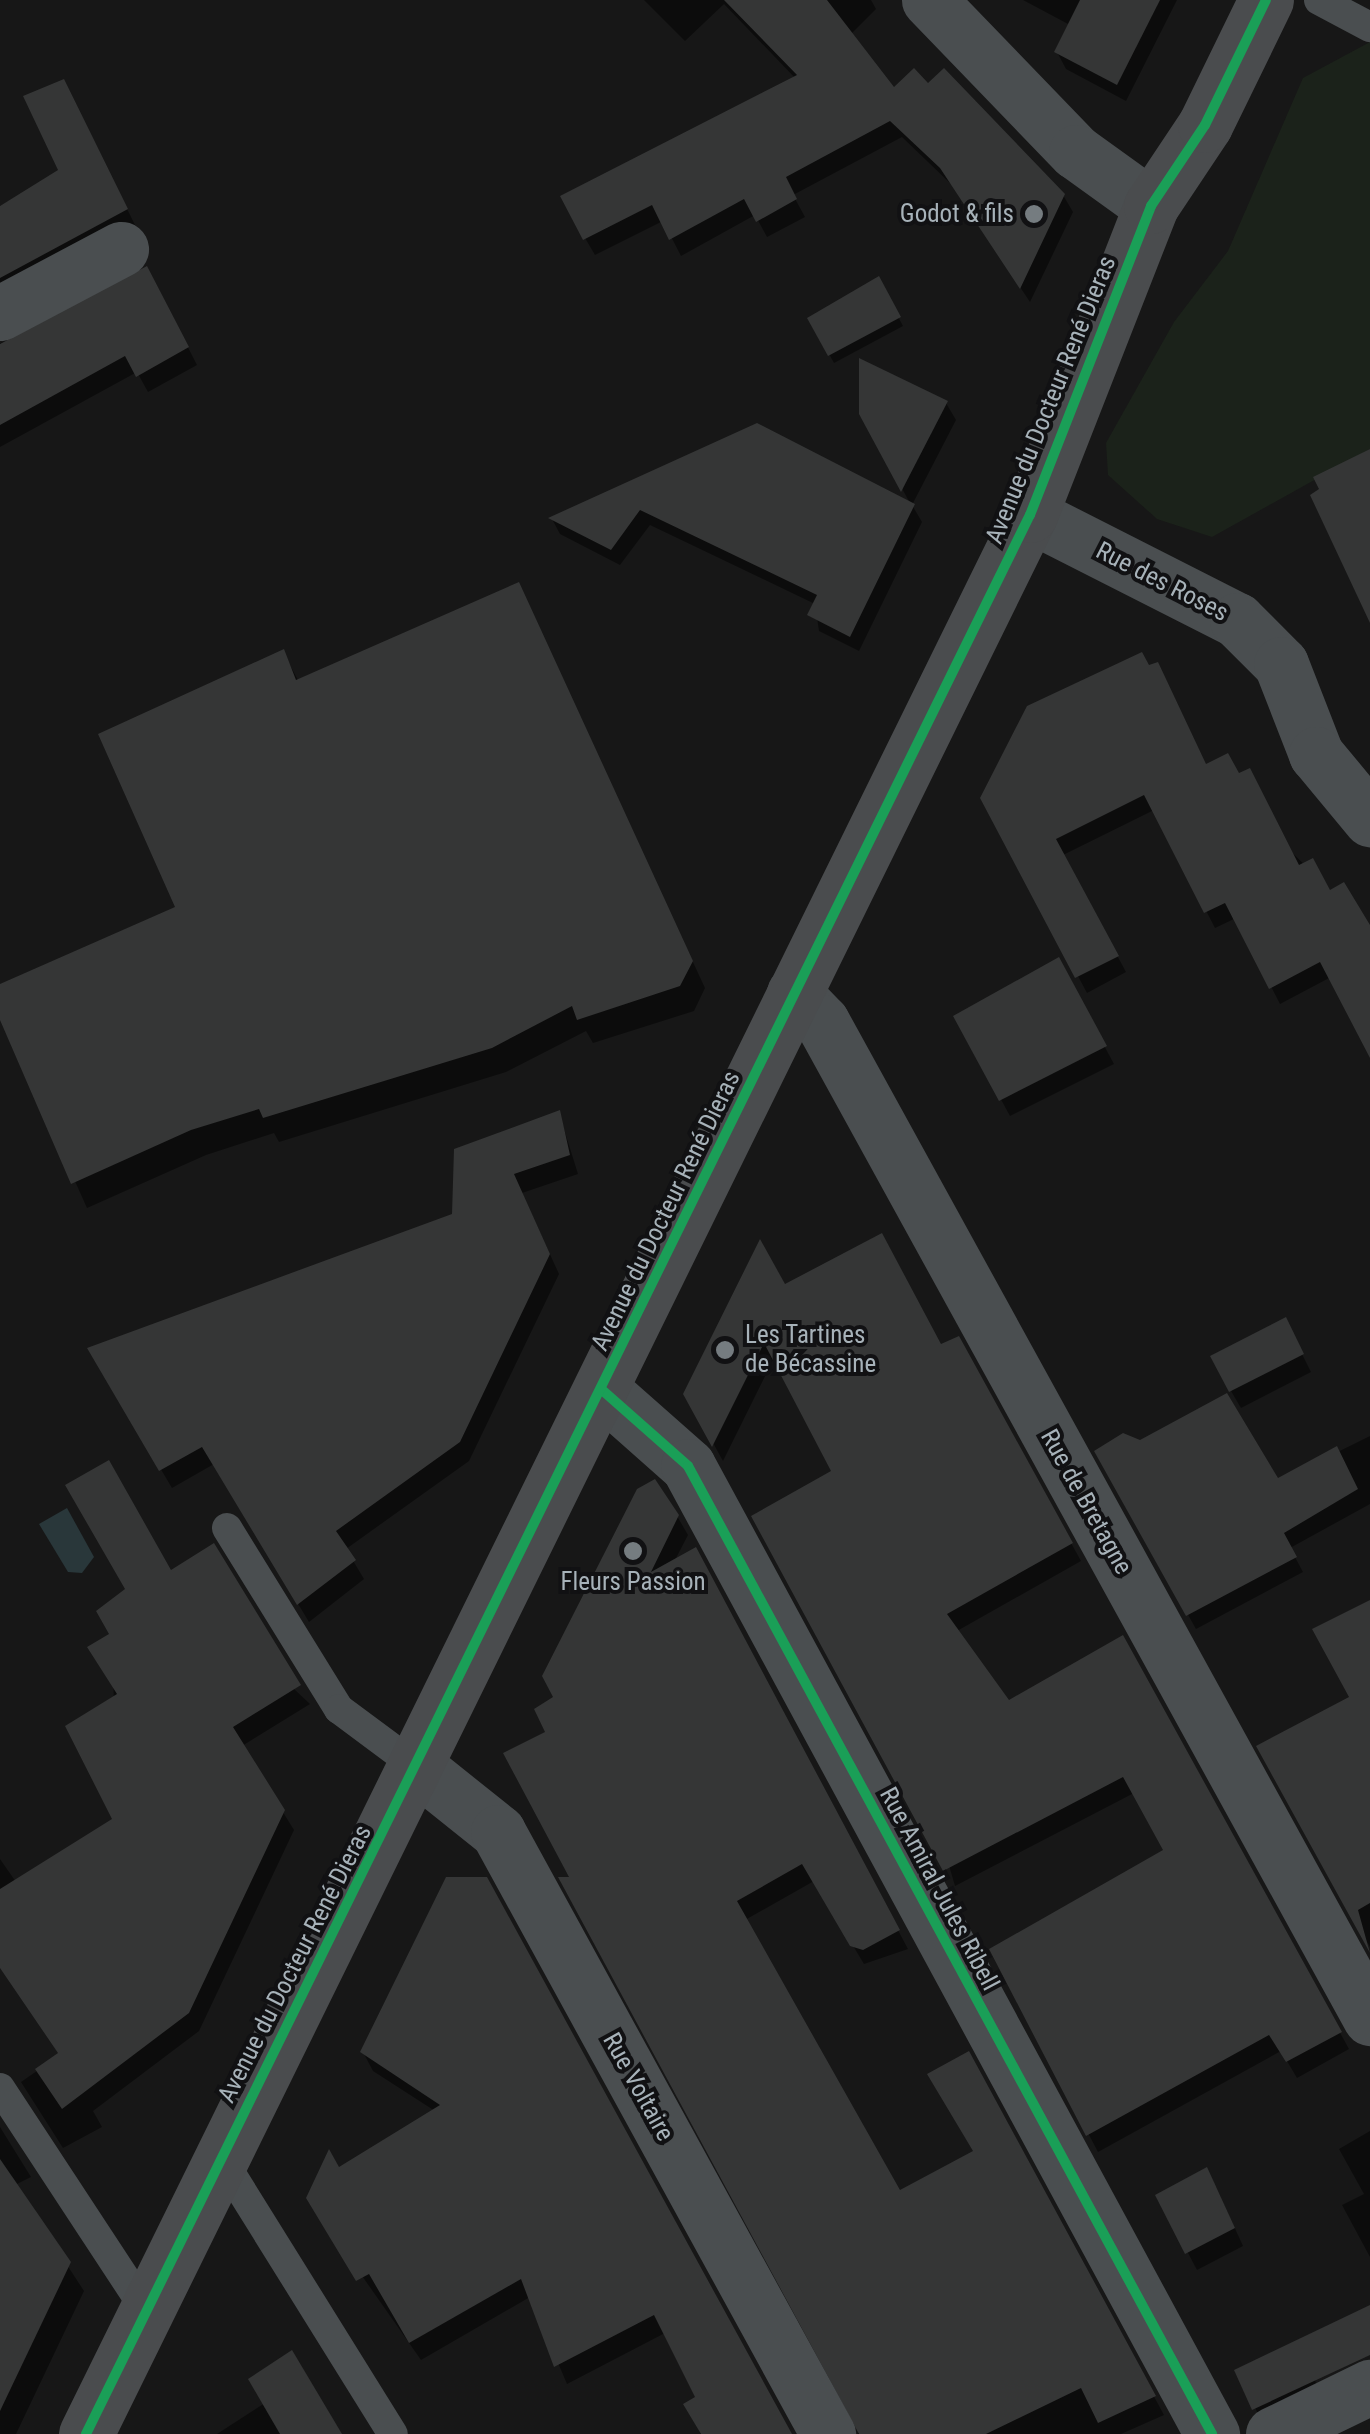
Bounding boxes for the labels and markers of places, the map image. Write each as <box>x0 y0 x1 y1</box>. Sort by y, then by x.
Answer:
place label: Godot & fils <box>900 199 1014 229</box>
marker: Godot & fils <box>1023 203 1045 225</box>
place label: Les Tartines de Bécassine <box>745 1321 876 1380</box>
marker: Les Tartines de Bécassine <box>714 1339 736 1361</box>
marker: Fleurs Passion <box>622 1540 644 1562</box>
place label: Fleurs Passion <box>560 1567 706 1597</box>

